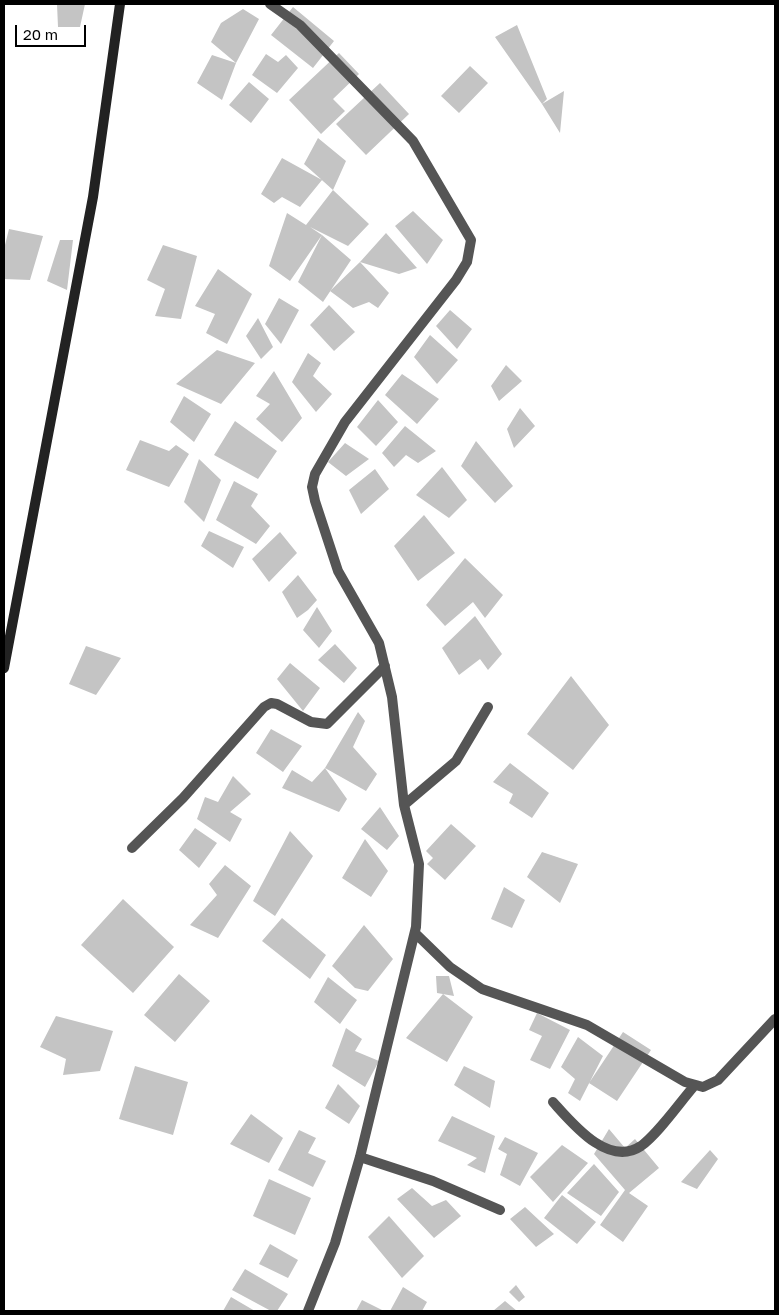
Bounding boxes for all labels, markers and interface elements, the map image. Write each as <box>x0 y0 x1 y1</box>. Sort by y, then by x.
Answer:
scale bar <box>18 15 89 47</box>
text: 20 m <box>23 25 58 43</box>

